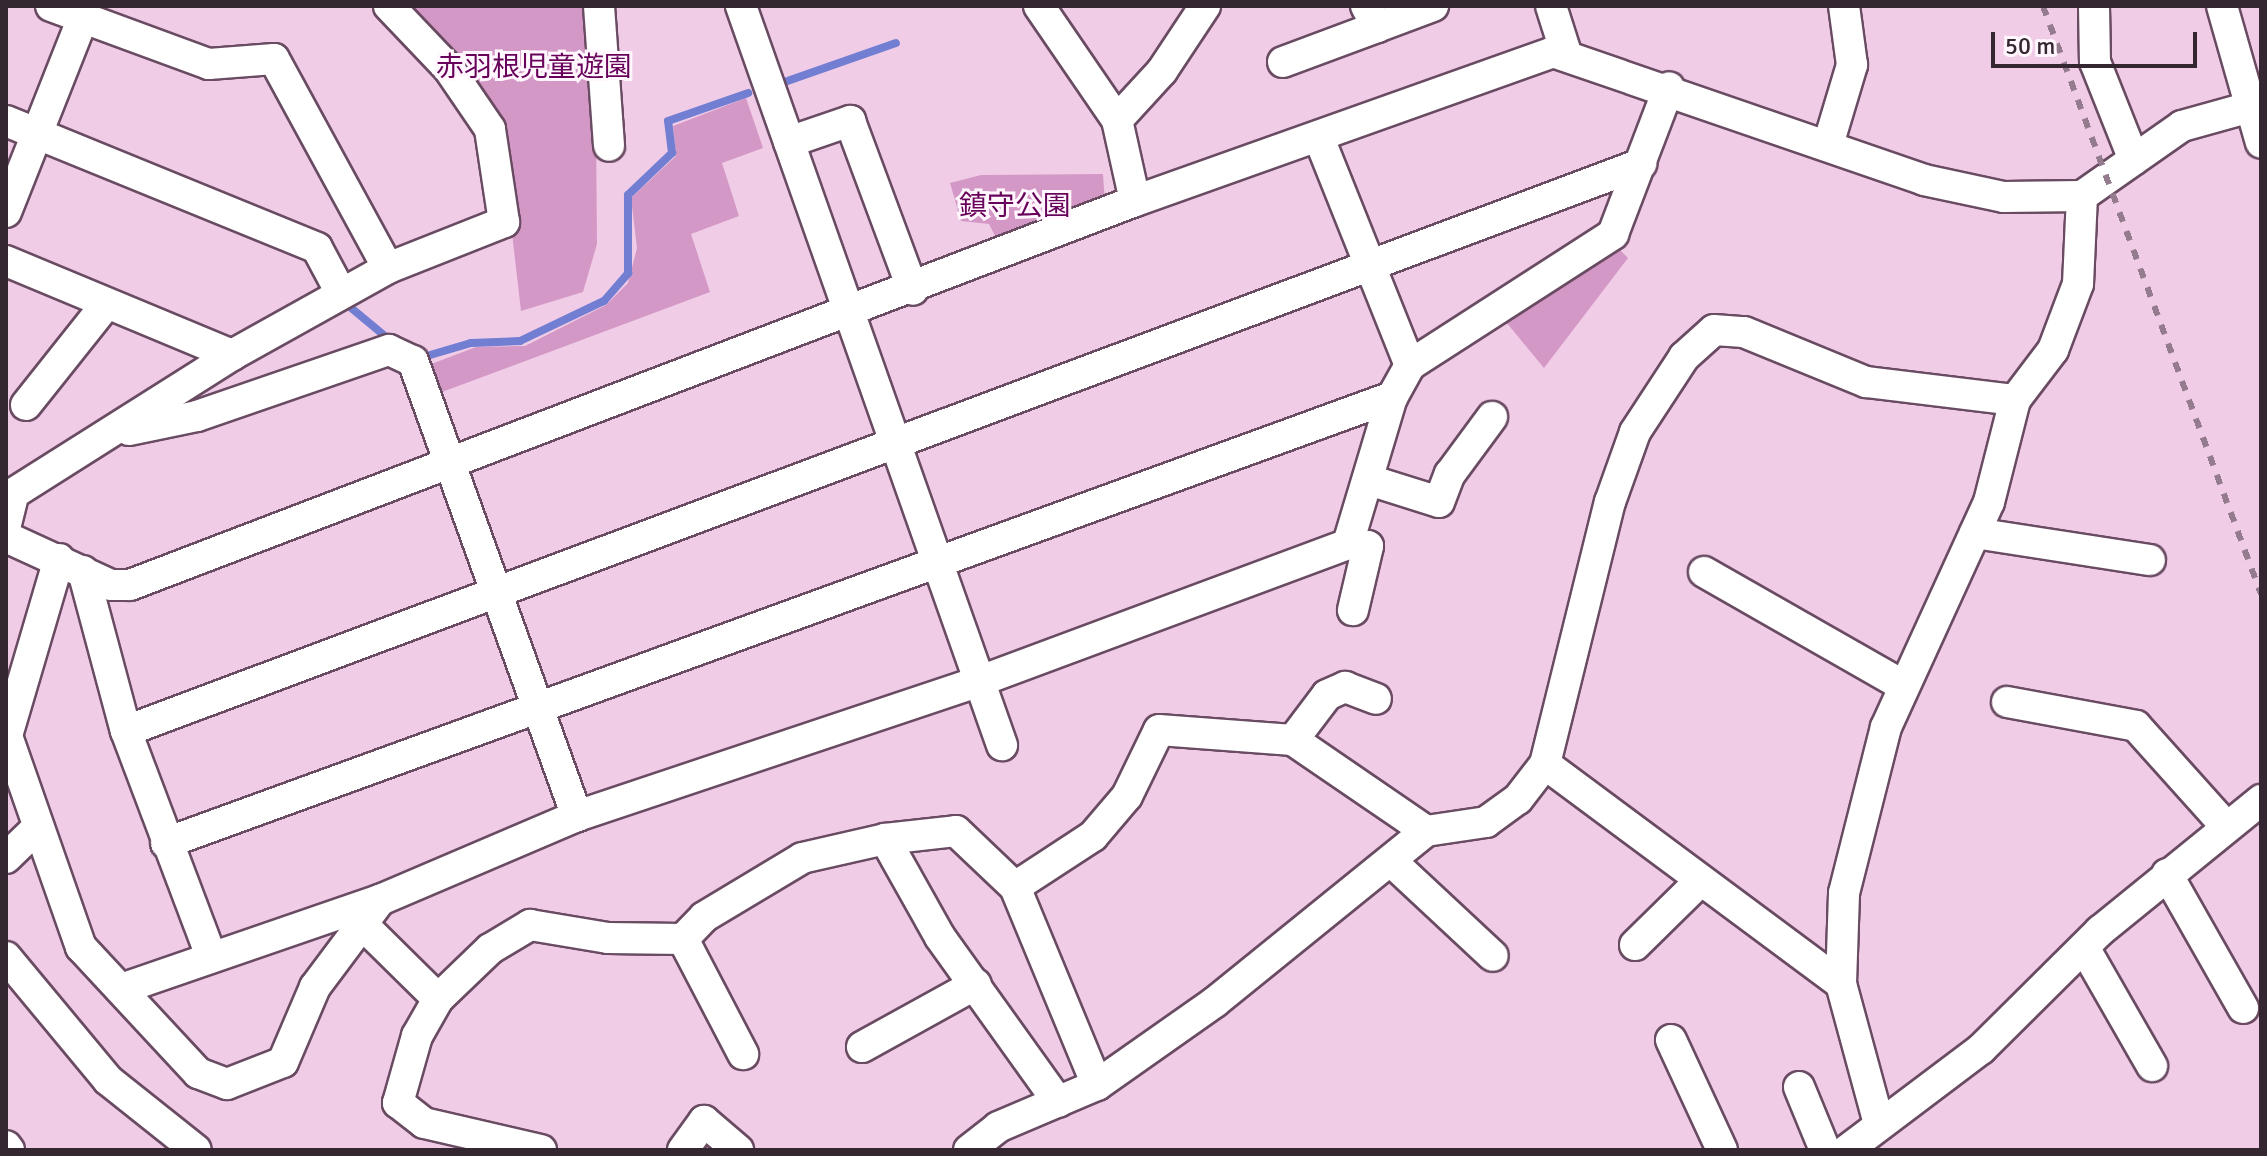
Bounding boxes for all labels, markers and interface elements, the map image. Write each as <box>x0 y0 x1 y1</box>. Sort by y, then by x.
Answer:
scale bar <box>1995 16 2201 66</box>
text: 50 m <box>2005 31 2055 61</box>
park label: 赤羽根児童遊園 <box>436 50 632 84</box>
park label: 鎮守公園 <box>959 189 1071 223</box>

